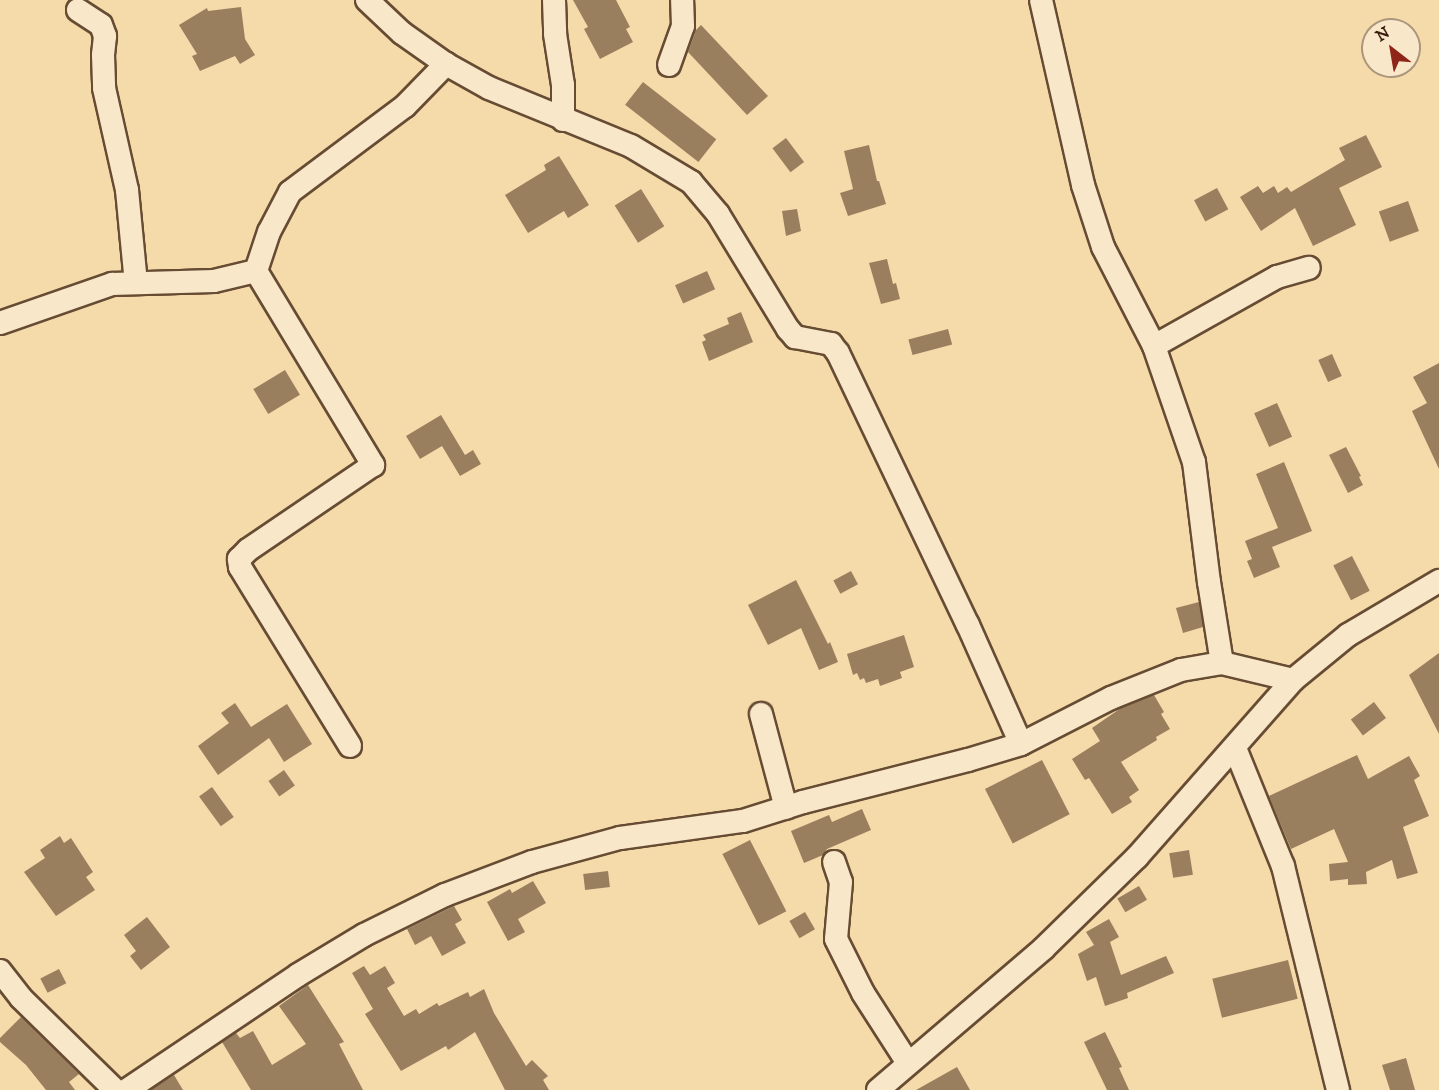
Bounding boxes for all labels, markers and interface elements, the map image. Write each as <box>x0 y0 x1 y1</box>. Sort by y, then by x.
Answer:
north arrow <box>1361 18 1421 78</box>
text: N <box>1372 22 1394 46</box>

